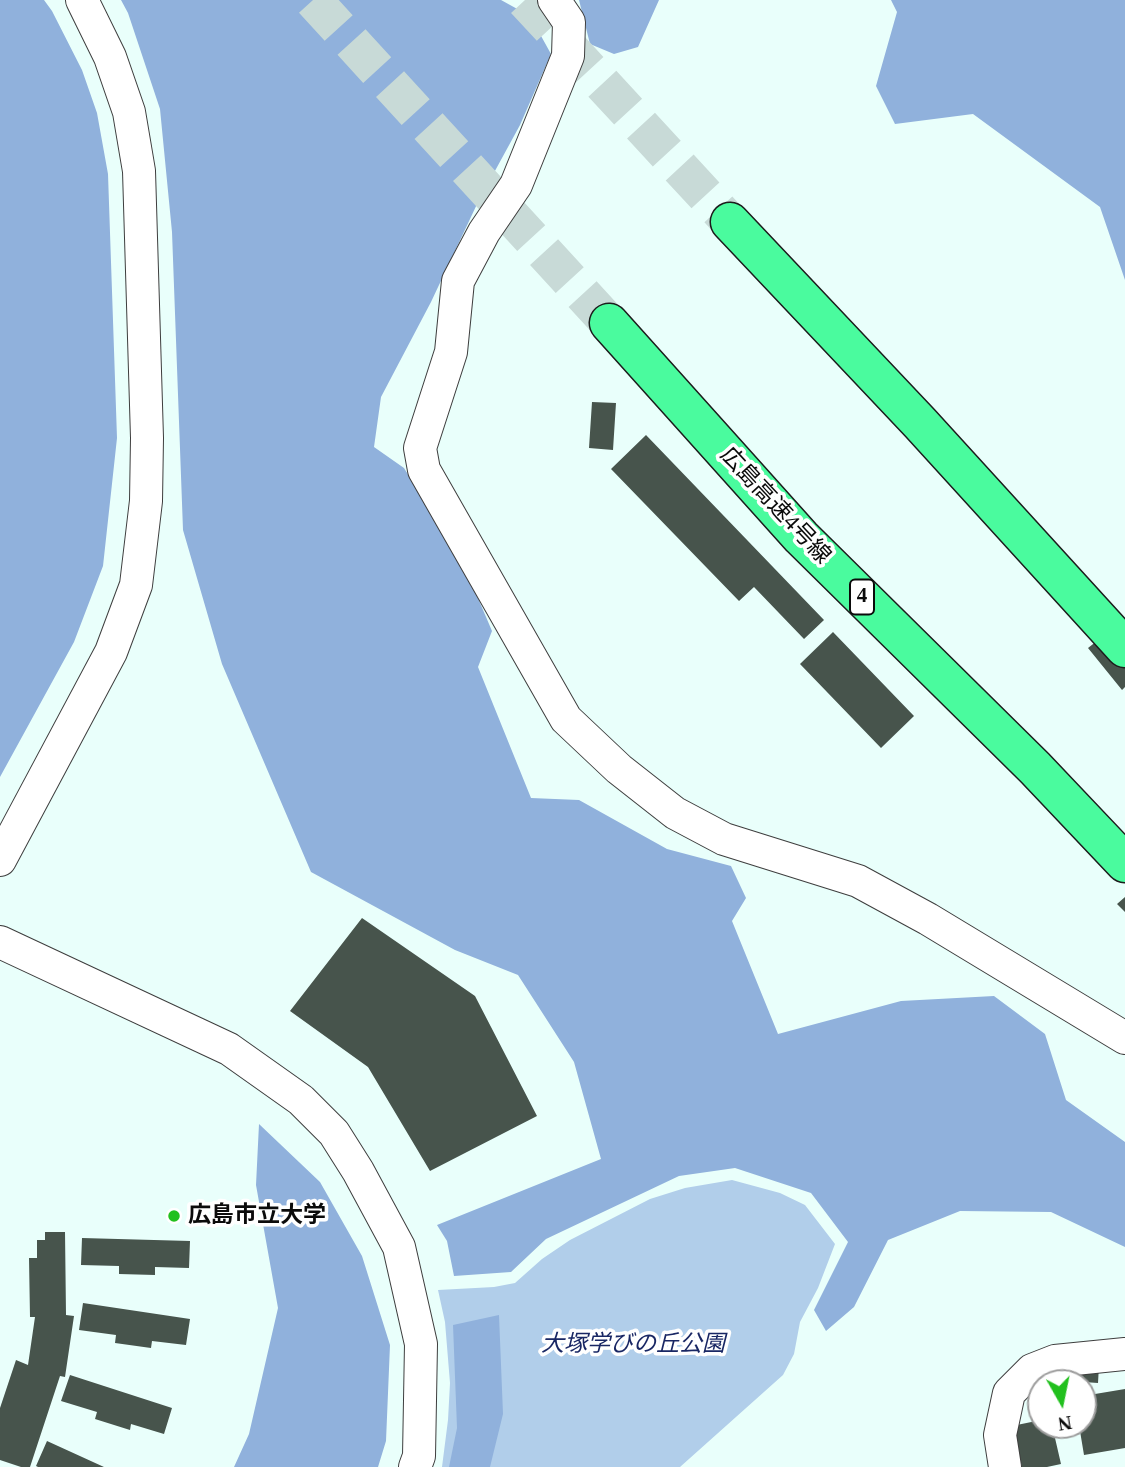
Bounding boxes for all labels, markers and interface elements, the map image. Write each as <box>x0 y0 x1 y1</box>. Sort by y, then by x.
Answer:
street label: 広島高速4号線 <box>714 442 836 570</box>
road number: 4 <box>850 580 874 614</box>
place label: 広島市立大学 <box>188 1202 326 1230</box>
marker: 広島市立大学 <box>166 1208 182 1224</box>
park label: 大塚学びの丘公園 <box>541 1331 725 1359</box>
north arrow <box>1027 1369 1097 1439</box>
text: N <box>1057 1412 1073 1435</box>

